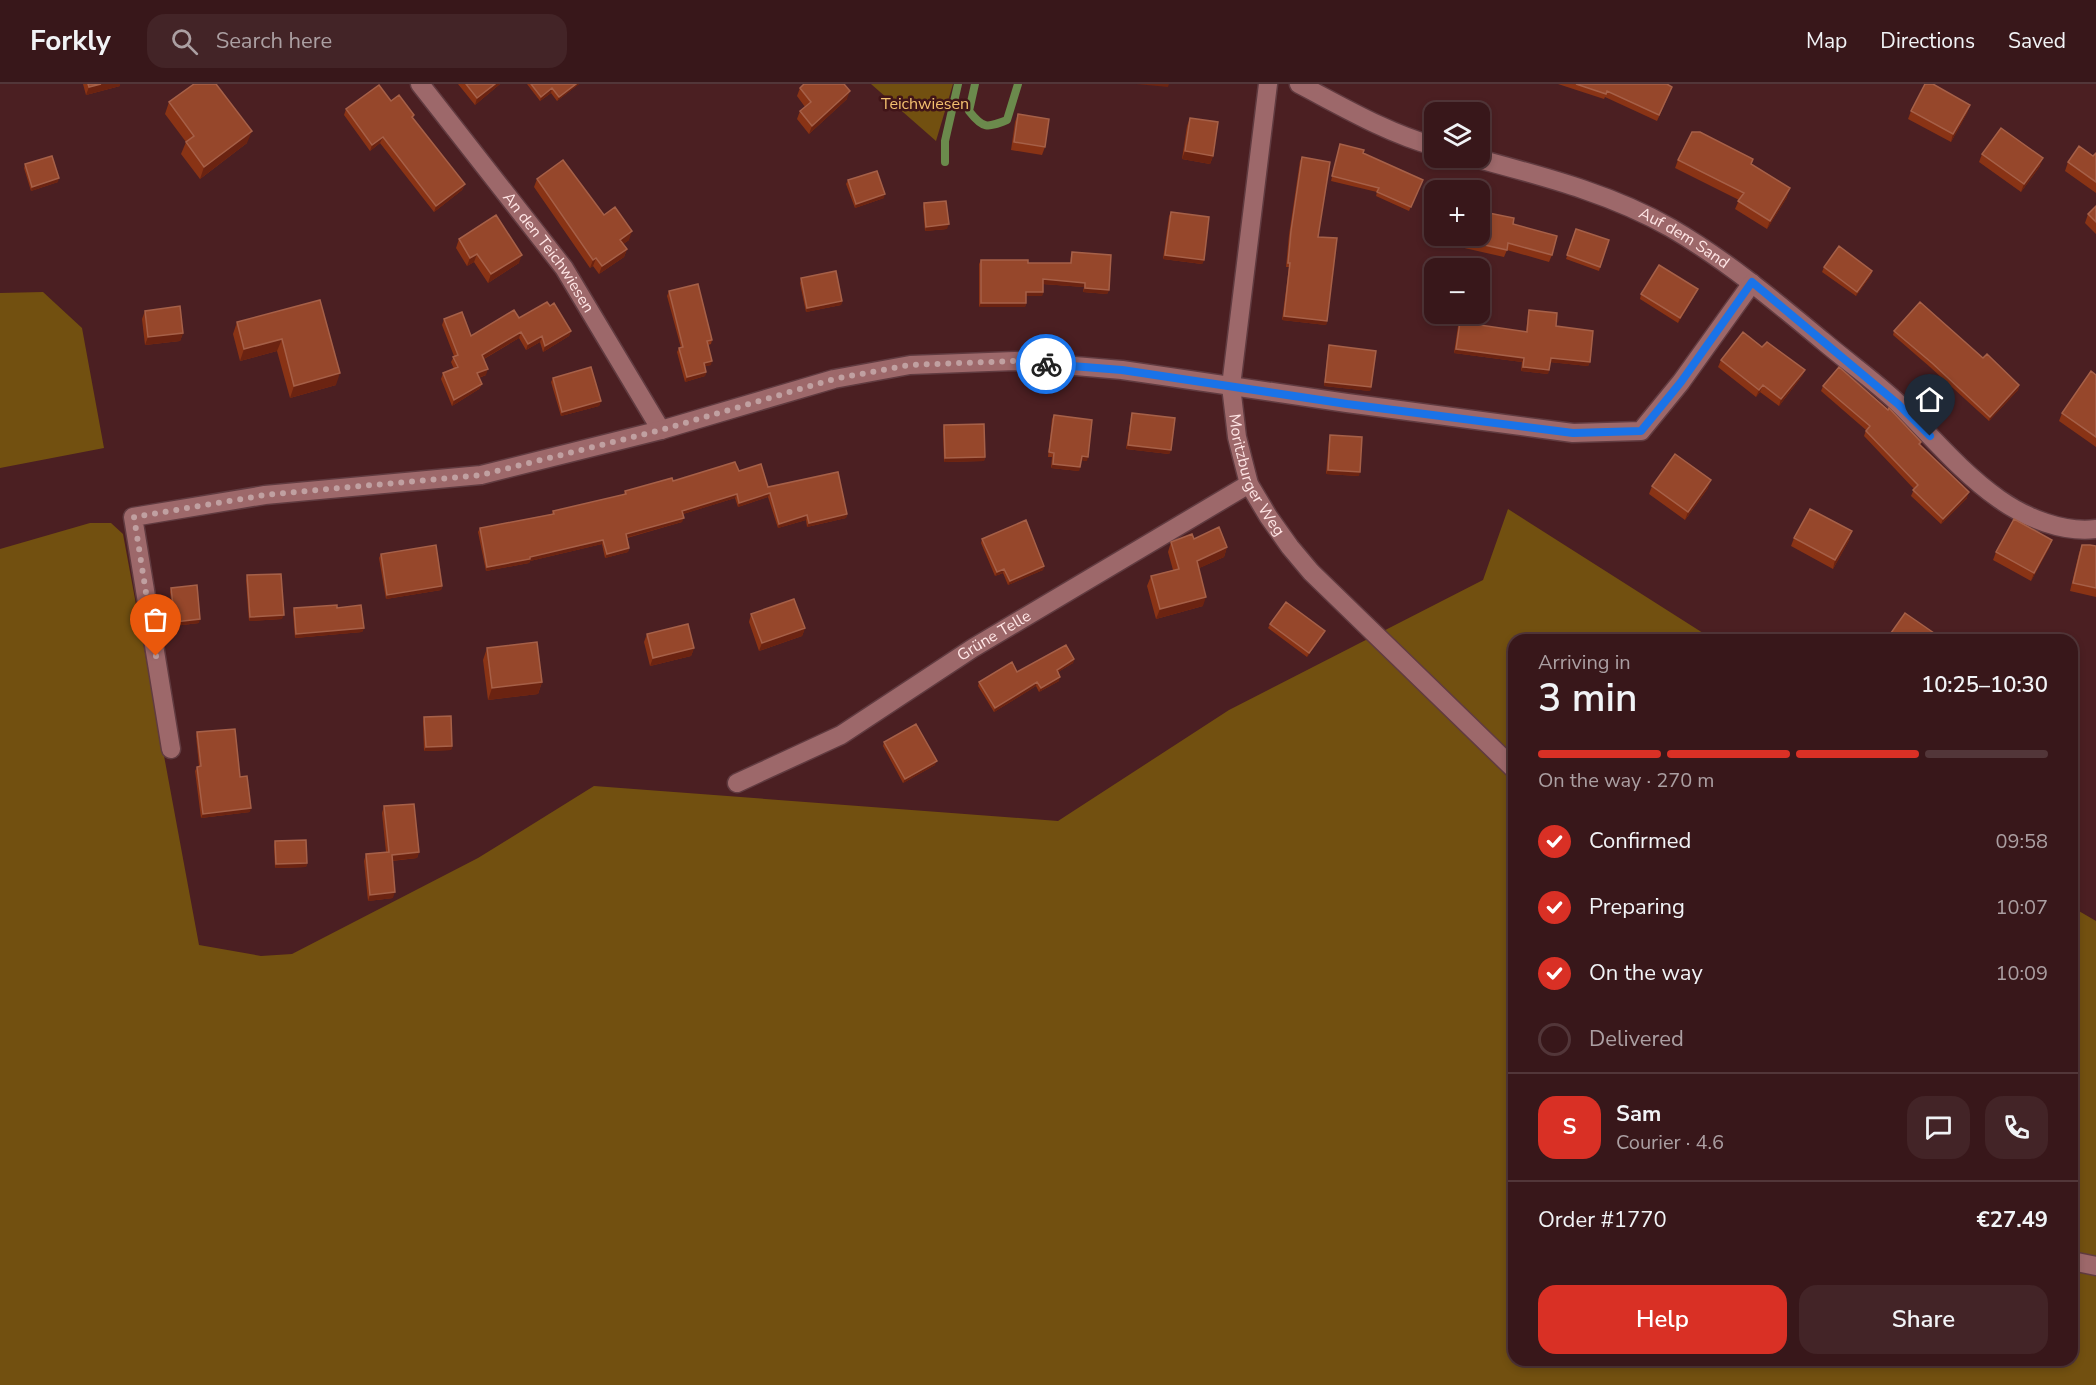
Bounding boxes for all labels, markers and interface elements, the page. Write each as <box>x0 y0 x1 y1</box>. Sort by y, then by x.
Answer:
search box <box>147 14 567 68</box>
text: Forkly <box>30 22 111 60</box>
icon: search <box>168 25 201 58</box>
text: Search here <box>216 26 332 56</box>
text: Map <box>1806 27 1847 55</box>
text: Directions <box>1880 27 1975 55</box>
text: Saved <box>2008 27 2066 55</box>
park label: Teichwiesen <box>881 93 969 115</box>
map controls <box>1424 102 1490 324</box>
button: layers <box>1424 102 1490 168</box>
button: + <box>1424 180 1490 246</box>
street label: An den Teichwiesen <box>498 187 599 317</box>
street label: Auf dem Sand <box>1635 202 1734 274</box>
button: − <box>1424 258 1490 324</box>
courier <box>1016 334 1076 394</box>
icon: bike <box>1030 348 1063 381</box>
pin <box>1904 374 1955 436</box>
icon: home <box>1913 383 1946 416</box>
street label: Moritzburger Weg <box>1223 413 1290 541</box>
pin <box>130 594 181 656</box>
icon: bag <box>139 603 172 636</box>
street label: Grüne Telle <box>953 605 1035 667</box>
text: Arriving in <box>1538 649 1631 676</box>
text: 10:25–10:30 <box>1921 670 2048 700</box>
text: 3 min <box>1538 672 1637 725</box>
text: On the way · 270 m <box>1538 767 1714 794</box>
icon: check <box>1538 825 1571 858</box>
text: Confirmed <box>1589 826 1691 856</box>
text: 09:58 <box>1995 828 2048 855</box>
icon: check <box>1538 891 1571 924</box>
text: Preparing <box>1589 892 1685 922</box>
text: 10:07 <box>1995 894 2048 921</box>
icon: check <box>1538 957 1571 990</box>
text: On the way <box>1589 958 1703 988</box>
text: 10:09 <box>1995 960 2048 987</box>
text: Delivered <box>1589 1024 1684 1054</box>
button: chat <box>1907 1096 1970 1159</box>
button: phone <box>1985 1096 2048 1159</box>
text: Sam <box>1616 1099 1661 1129</box>
text: S <box>1563 1112 1576 1142</box>
text: Courier · 4.6 <box>1616 1129 1724 1156</box>
text: Order #1770 <box>1538 1205 1667 1235</box>
text: €27.49 <box>1977 1205 2048 1235</box>
button: Help <box>1538 1285 1787 1354</box>
button: Share <box>1799 1285 2048 1354</box>

